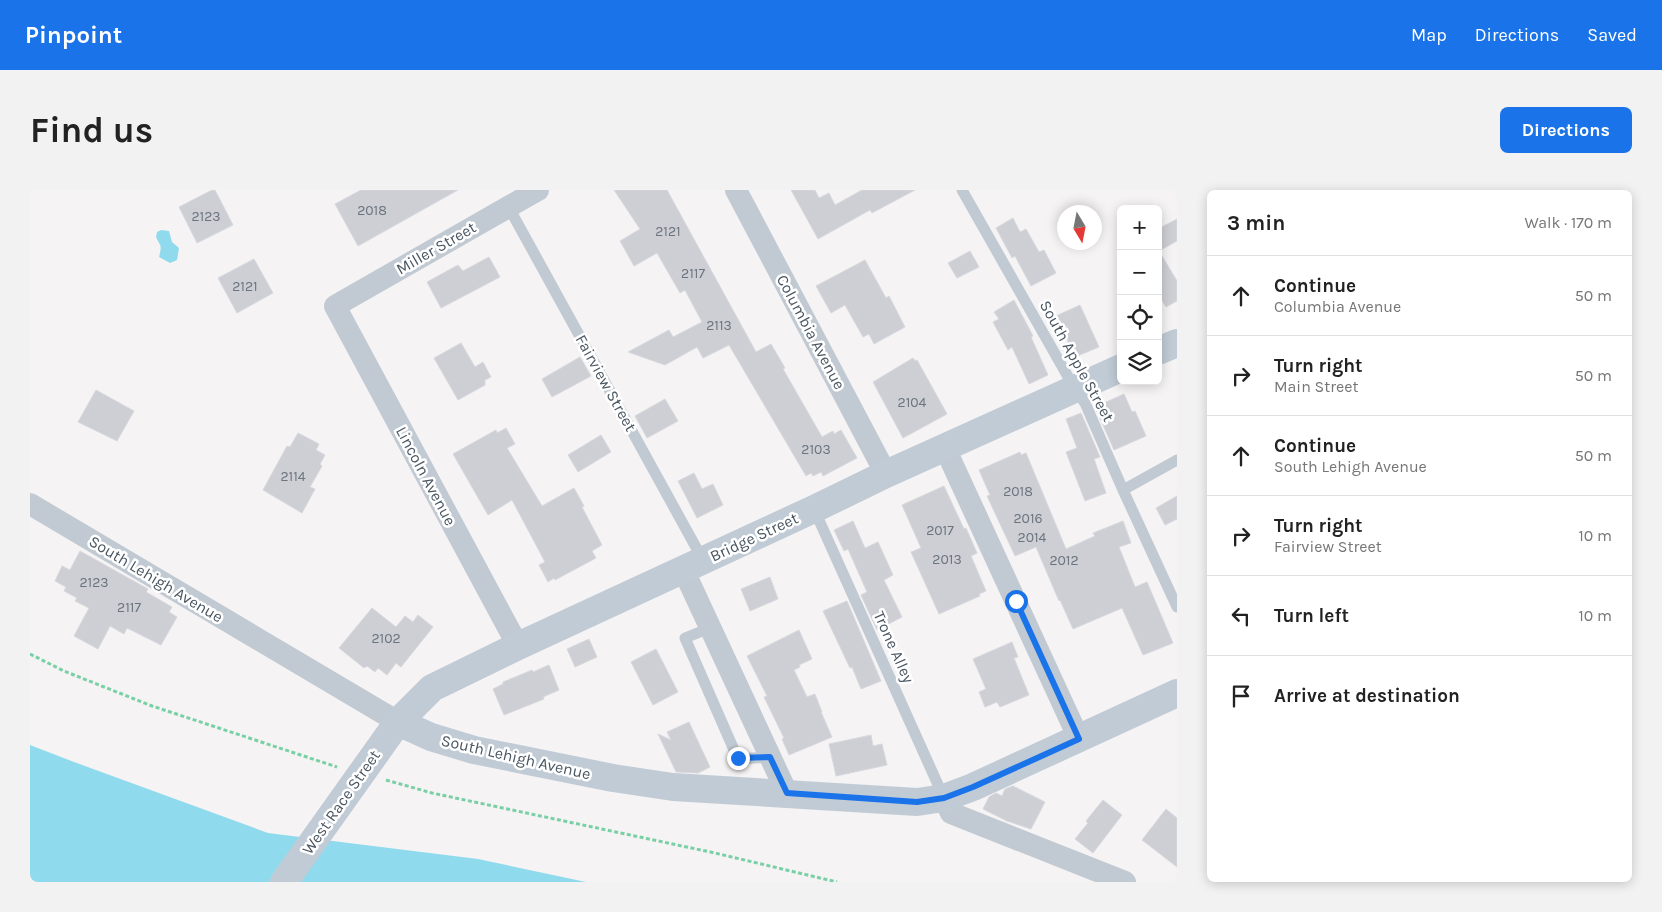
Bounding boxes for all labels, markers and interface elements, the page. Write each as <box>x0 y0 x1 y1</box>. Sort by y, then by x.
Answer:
text: Pinpoint <box>25 21 122 49</box>
text: Map <box>1411 24 1447 46</box>
text: Directions <box>1475 24 1559 46</box>
text: Saved <box>1587 24 1637 46</box>
button: Directions <box>1500 107 1632 153</box>
text: Find us <box>30 110 153 151</box>
house number: 2018 <box>357 202 387 219</box>
north arrow <box>1057 205 1102 250</box>
map controls <box>1117 205 1162 385</box>
button: + <box>1117 205 1162 250</box>
house number: 2123 <box>191 208 221 225</box>
text: 3 min <box>1227 211 1285 235</box>
text: Walk · 170 m <box>1524 213 1612 232</box>
street label: Miller Street <box>393 218 479 278</box>
house number: 2121 <box>655 223 681 240</box>
button: − <box>1117 250 1162 295</box>
house number: 2117 <box>681 265 705 282</box>
street label: Columbia Avenue <box>773 271 849 393</box>
text: Continue <box>1274 275 1356 297</box>
house number: 2121 <box>232 278 258 295</box>
icon: ahead <box>1227 282 1255 310</box>
text: 50 m <box>1575 286 1612 305</box>
button: locate <box>1117 295 1162 340</box>
street label: South Apple Street <box>1036 297 1118 425</box>
text: Columbia Avenue <box>1274 297 1401 316</box>
house number: 2113 <box>706 317 732 334</box>
street label: Fairview Street <box>572 331 640 435</box>
button: layers <box>1117 340 1162 385</box>
text: Turn right <box>1274 355 1363 377</box>
icon: right <box>1227 362 1255 390</box>
text: 50 m <box>1575 366 1612 385</box>
text: Main Street <box>1274 377 1359 396</box>
house number: 2104 <box>898 394 927 411</box>
street label: Lincoln Avenue <box>392 423 460 529</box>
text: Continue <box>1274 435 1356 457</box>
house number: 2103 <box>801 441 831 458</box>
icon: ahead <box>1227 442 1255 470</box>
text: 50 m <box>1575 446 1612 465</box>
text: South Lehigh Avenue <box>1274 457 1427 476</box>
house number: 2114 <box>280 468 306 485</box>
house number: 2018 <box>1003 483 1033 500</box>
street label: Bridge Street <box>707 508 801 566</box>
house number: 2016 <box>1013 510 1043 527</box>
text: Turn right <box>1274 515 1363 537</box>
house number: 2017 <box>926 522 954 539</box>
icon: right <box>1227 522 1255 550</box>
text: 10 m <box>1578 526 1612 545</box>
house number: 2014 <box>1018 529 1047 546</box>
street label: South Lehigh Avenue <box>86 531 226 627</box>
text: Fairview Street <box>1274 537 1382 556</box>
house number: 2013 <box>932 551 962 568</box>
house number: 2012 <box>1049 552 1079 569</box>
house number: 2123 <box>79 574 109 591</box>
route start <box>1005 590 1028 613</box>
house number: 2117 <box>117 599 141 616</box>
icon: left <box>1227 602 1255 630</box>
text: Turn left <box>1274 605 1349 627</box>
text: 10 m <box>1578 606 1612 625</box>
street label: Trone Alley <box>870 608 919 686</box>
house number: 2102 <box>371 630 401 647</box>
icon: arrive <box>1227 682 1255 710</box>
text: Arrive at destination <box>1274 685 1460 707</box>
street label: South Lehigh Avenue <box>439 731 593 783</box>
street label: West Race Street <box>298 746 384 858</box>
route end <box>727 747 750 770</box>

